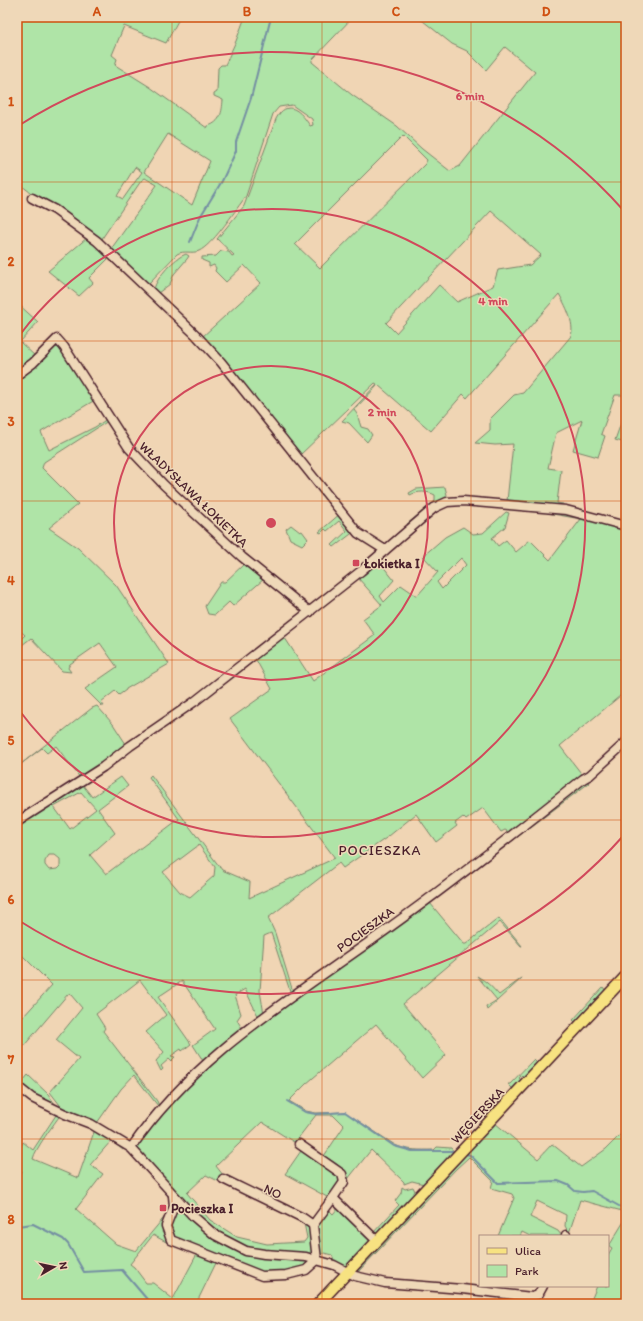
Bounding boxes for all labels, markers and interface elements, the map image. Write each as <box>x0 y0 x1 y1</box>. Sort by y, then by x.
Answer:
text: A <box>92 4 102 19</box>
text: B <box>243 4 252 19</box>
text: C <box>392 4 401 19</box>
text: D <box>542 4 551 19</box>
text: 6 min <box>456 89 485 103</box>
text: 1 <box>8 94 14 109</box>
text: 2 <box>8 254 15 269</box>
text: 4 min <box>478 294 508 308</box>
text: 2 min <box>368 405 397 419</box>
text: 3 <box>7 414 15 429</box>
street label: WŁADYSŁAWA ŁOKIETKA <box>136 439 252 551</box>
centre of rings <box>264 516 278 530</box>
place label: Łokietka I <box>363 556 420 571</box>
marker: Łokietka I <box>351 558 361 568</box>
text: 4 <box>7 573 15 588</box>
text: 5 <box>8 733 15 748</box>
district label: POCIESZKA <box>339 842 421 859</box>
text: 6 <box>8 892 15 907</box>
street label: POCIESZKA <box>334 903 397 955</box>
text: 7 <box>7 1052 15 1067</box>
street label: WĘGIERSKA <box>448 1084 508 1146</box>
street label: NO <box>261 1181 284 1202</box>
place label: Pocieszka I <box>171 1201 234 1216</box>
marker: Pocieszka I <box>158 1203 168 1213</box>
text: 8 <box>7 1212 15 1227</box>
legend <box>479 1235 609 1287</box>
text: Ulica <box>515 1244 541 1258</box>
north arrow <box>34 1247 74 1287</box>
text: N <box>56 1261 70 1270</box>
text: Park <box>515 1264 539 1278</box>

